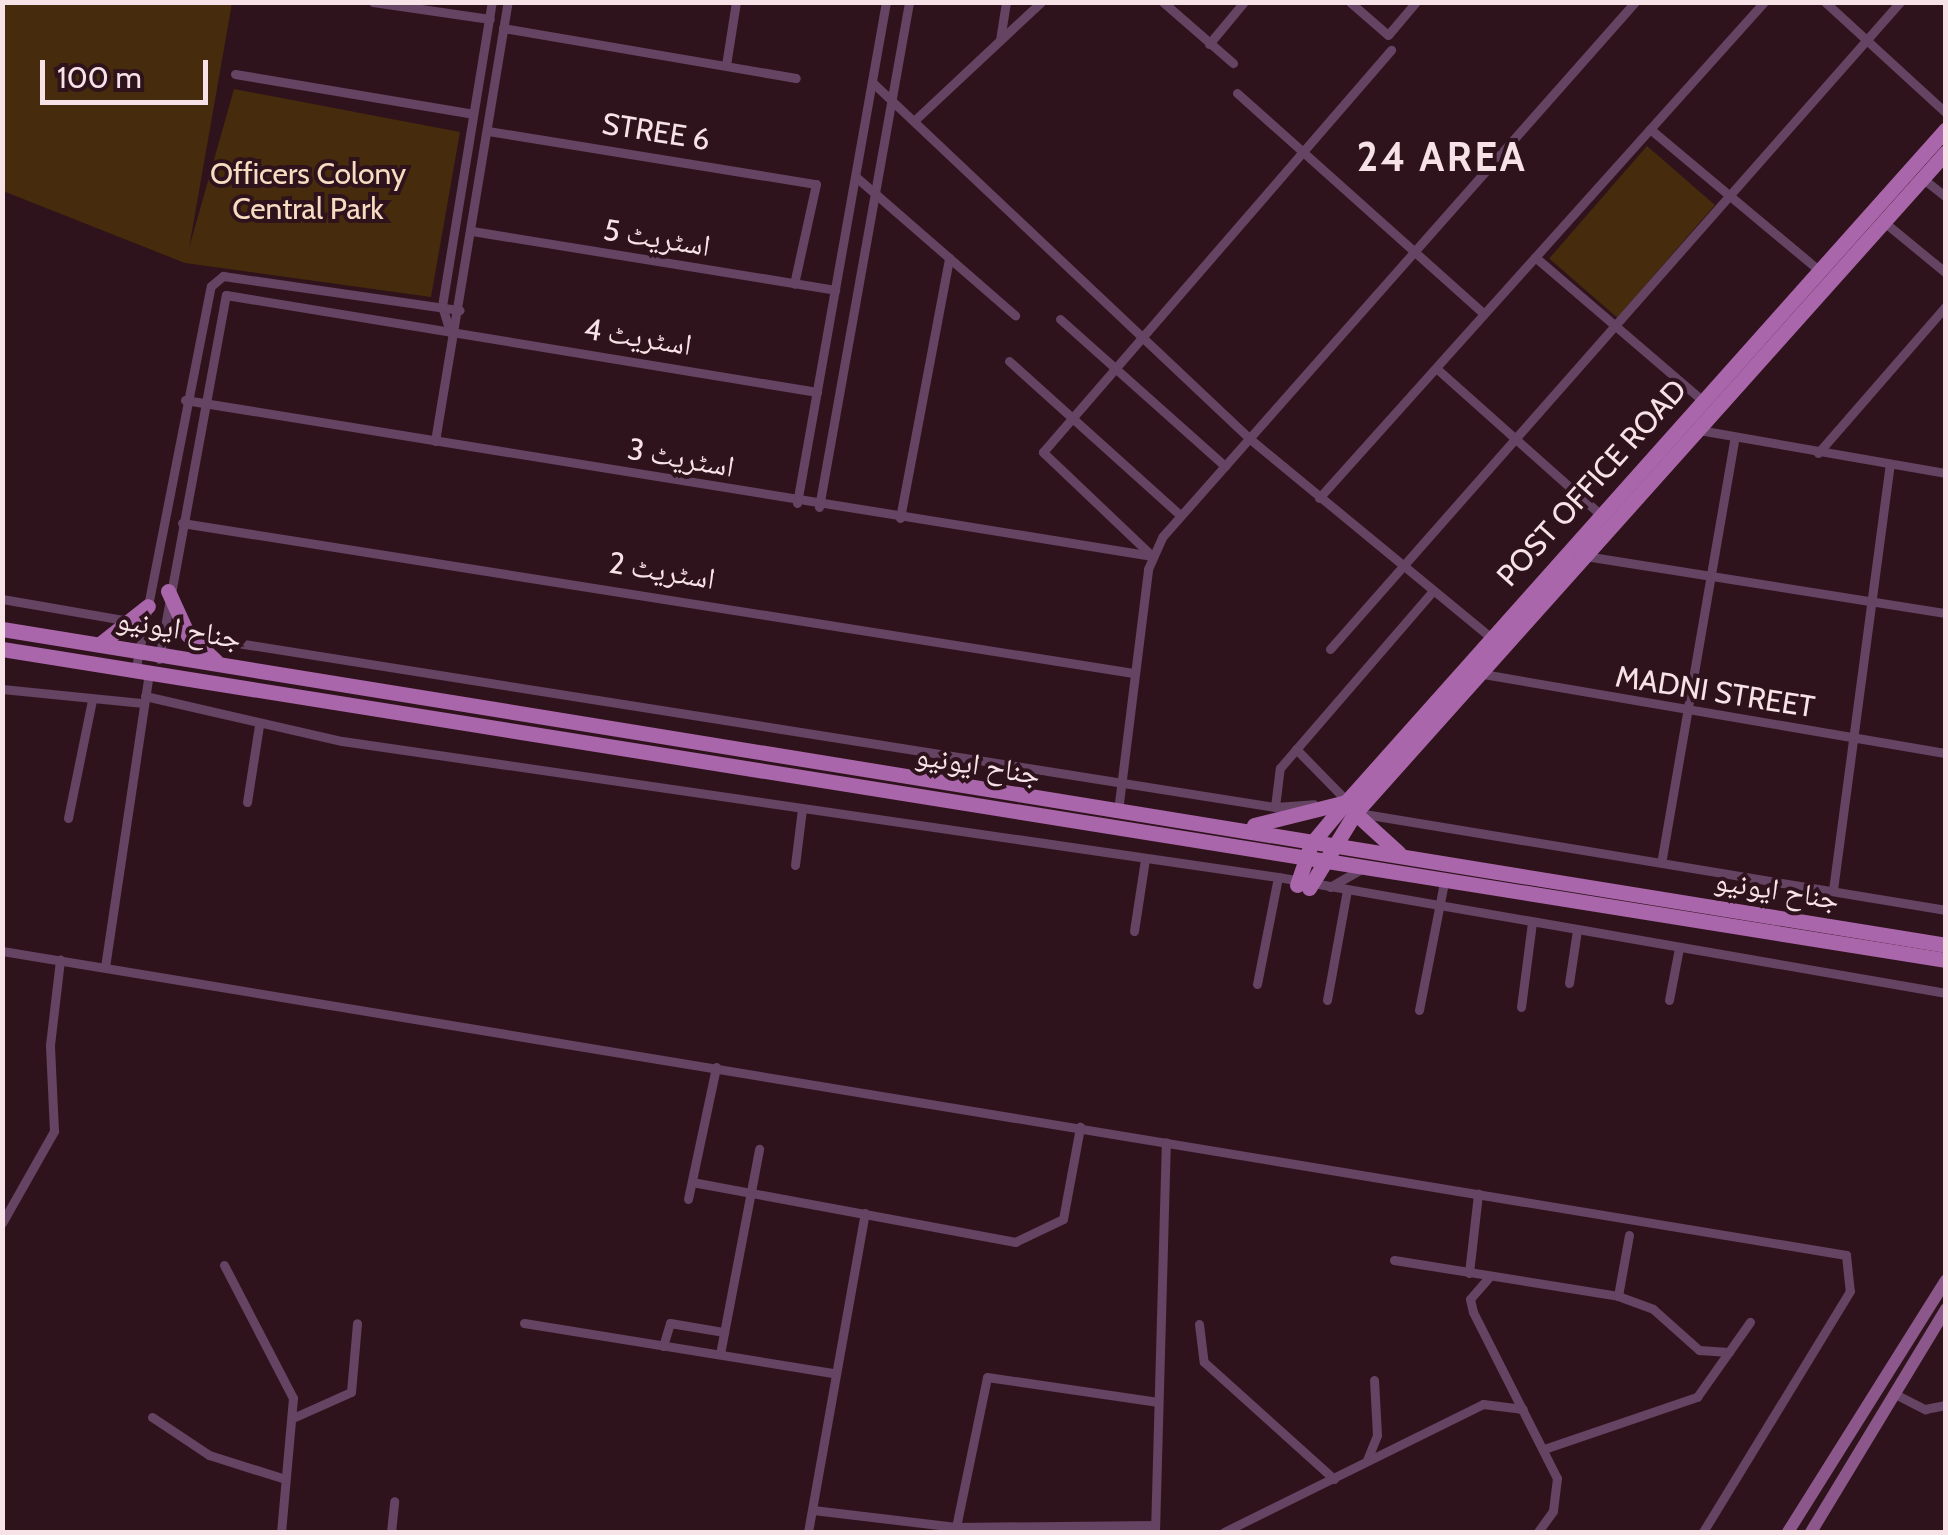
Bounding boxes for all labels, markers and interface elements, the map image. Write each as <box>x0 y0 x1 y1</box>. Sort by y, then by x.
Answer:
scale bar <box>45 40 212 102</box>
text: 100 m <box>57 59 142 96</box>
street label: STREE 6 <box>600 106 712 158</box>
district label: 24 AREA <box>1357 133 1527 181</box>
park label: Officers Colony Central Park <box>210 156 406 226</box>
street label: اسٹریٹ 5 <box>601 212 713 264</box>
street label: اسٹریٹ 4 <box>582 311 694 363</box>
street label: POST OFFICE ROAD <box>1490 372 1694 594</box>
street label: اسٹریٹ 3 <box>625 431 737 485</box>
street label: اسٹریٹ 2 <box>606 545 718 597</box>
street label: جناح ایونیو <box>114 601 244 657</box>
street label: MADNI STREET <box>1613 658 1817 726</box>
street label: جناح ایونیو <box>913 737 1043 793</box>
street label: جناح ایونیو <box>1712 862 1842 918</box>

